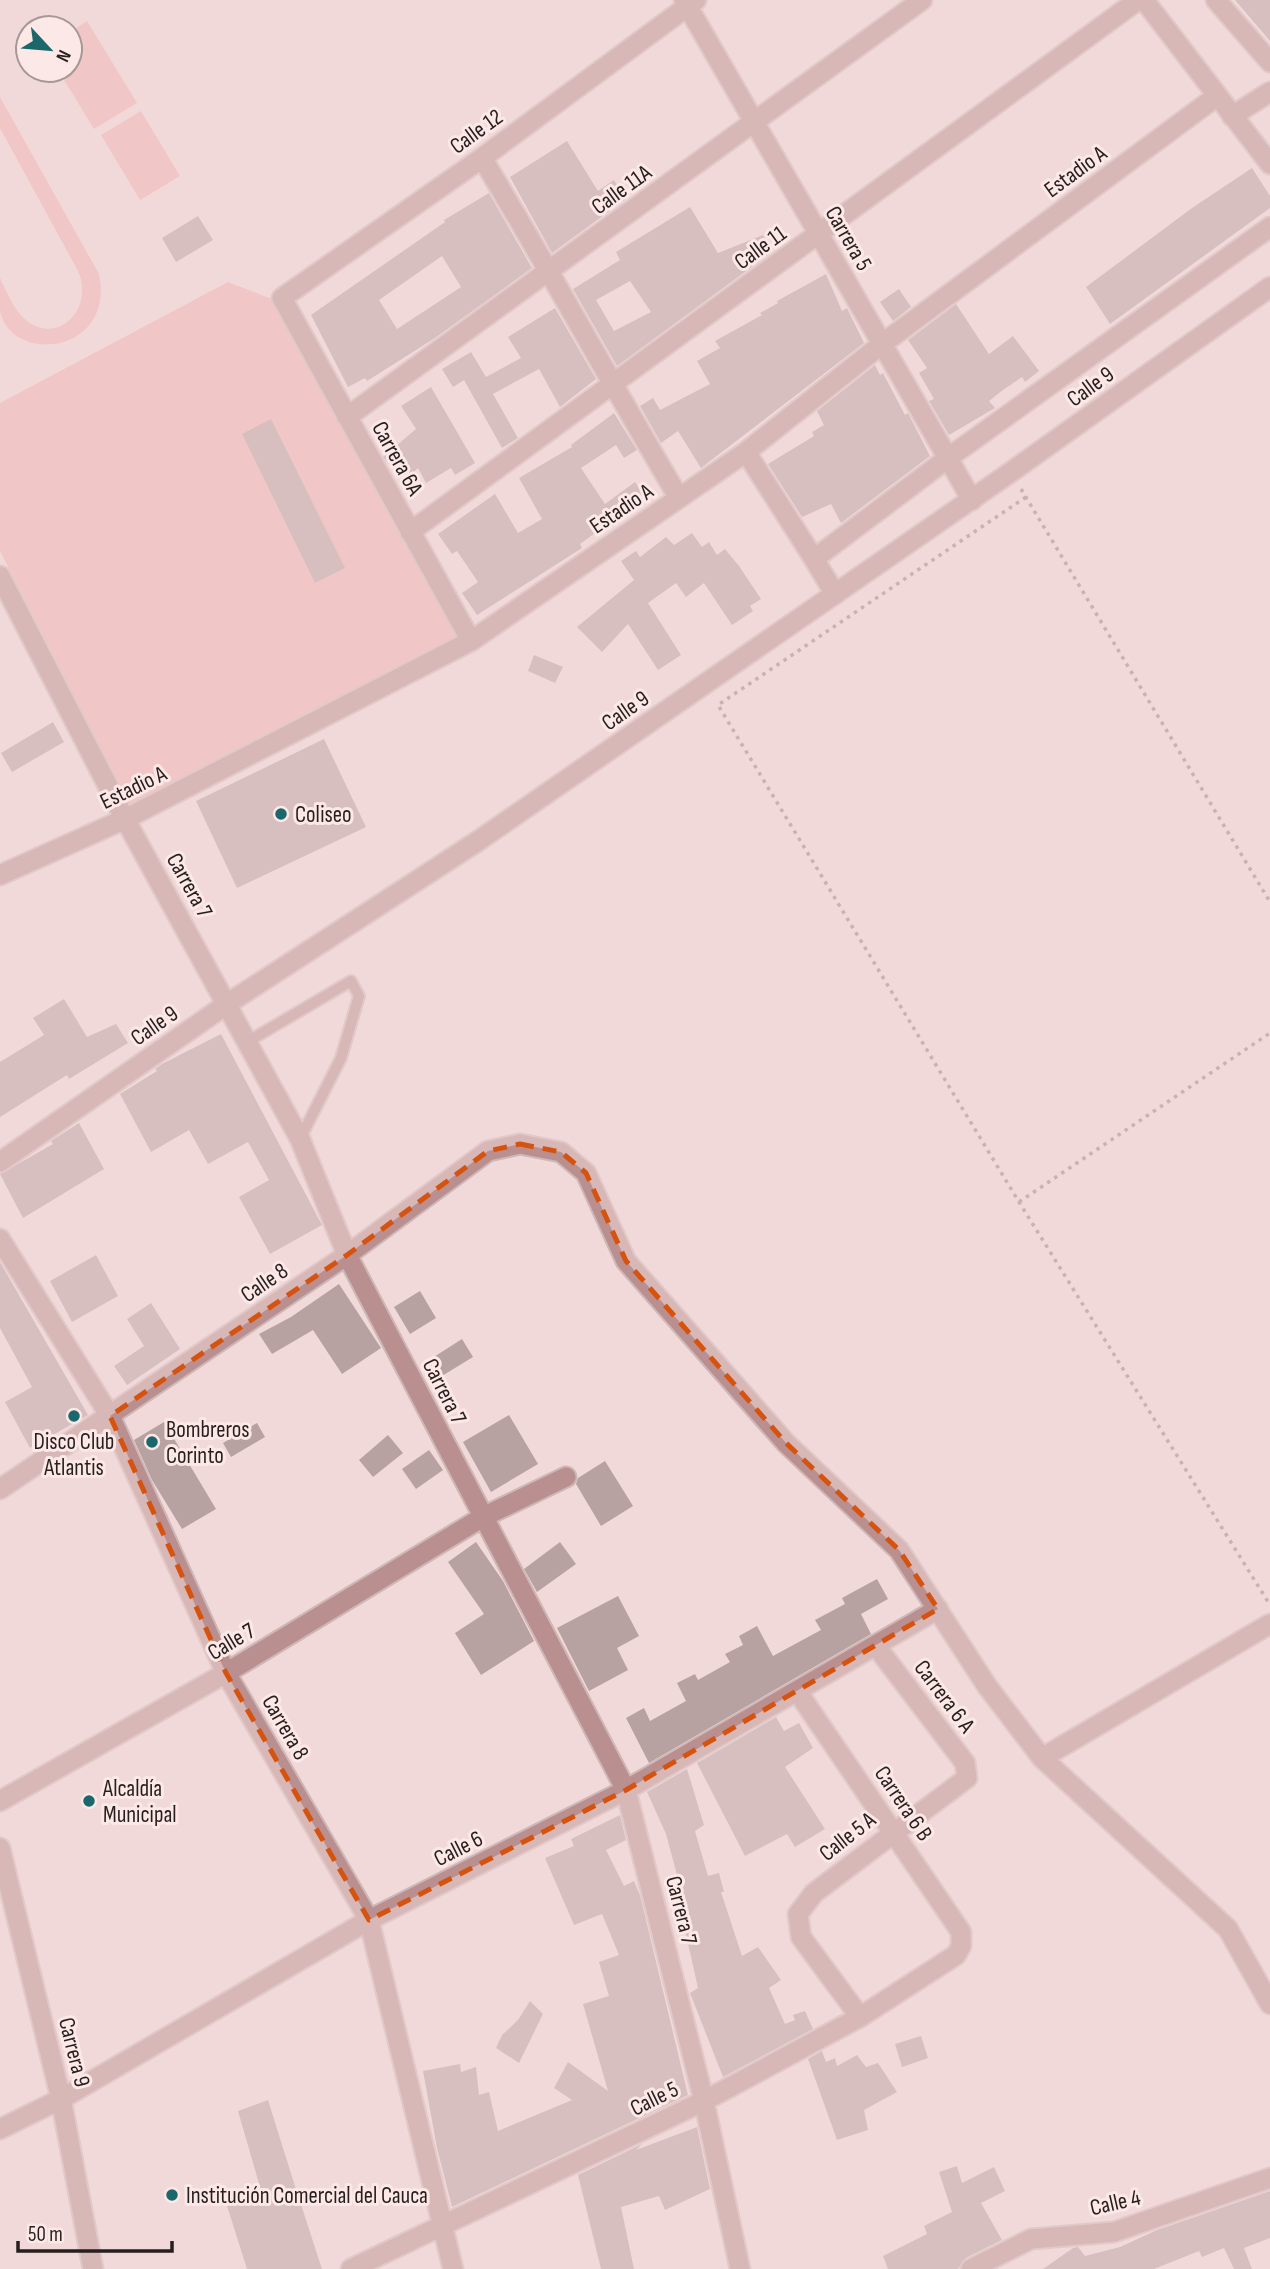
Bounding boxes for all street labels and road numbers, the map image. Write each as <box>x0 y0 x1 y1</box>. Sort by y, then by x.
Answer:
street label: Calle 12 <box>445 103 509 160</box>
street label: Estadio A <box>1039 140 1112 204</box>
street label: Calle 11A <box>586 159 657 221</box>
street label: Carrera 5 <box>819 201 878 276</box>
street label: Calle 11 <box>729 220 792 276</box>
street label: Calle 9 <box>1062 360 1120 413</box>
street label: Carrera 6A <box>365 417 429 501</box>
street label: Estadio A <box>585 477 659 540</box>
street label: Calle 9 <box>597 685 655 737</box>
street label: Estadio A <box>96 760 171 816</box>
street label: Carrera 7 <box>160 848 218 923</box>
street label: Calle 9 <box>126 1000 184 1052</box>
street label: Calle 8 <box>236 1257 294 1309</box>
street label: Carrera 7 <box>416 1354 472 1429</box>
street label: Calle 7 <box>203 1617 260 1667</box>
street label: Carrera 6 A <box>908 1655 981 1739</box>
street label: Carrera 8 <box>255 1690 315 1765</box>
street label: Carrera 6 B <box>868 1761 938 1846</box>
street label: Calle 5 A <box>814 1806 881 1867</box>
street label: Calle 6 <box>429 1825 488 1873</box>
street label: Carrera 7 <box>659 1873 703 1947</box>
street label: Carrera 9 <box>52 2015 96 2090</box>
street label: Calle 5 <box>626 2075 683 2123</box>
street label: Calle 4 <box>1087 2184 1143 2222</box>

